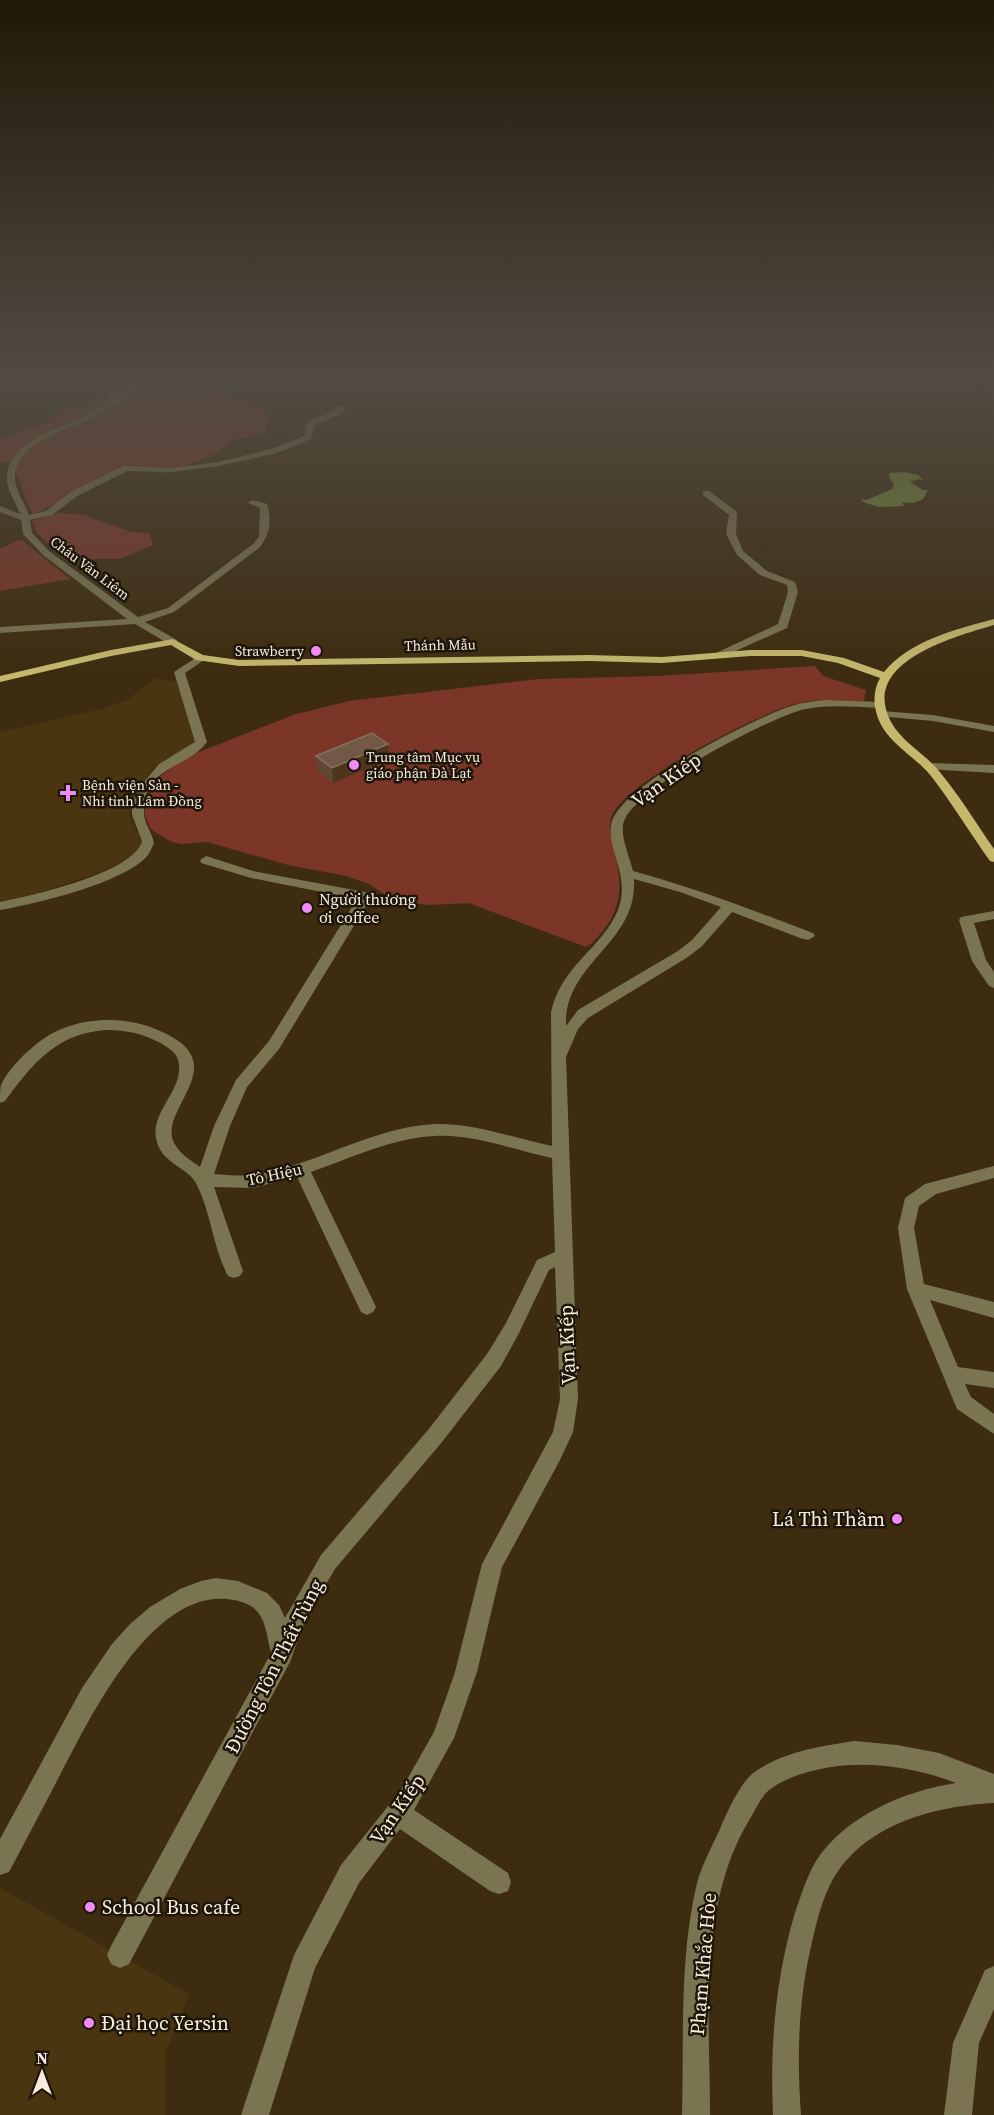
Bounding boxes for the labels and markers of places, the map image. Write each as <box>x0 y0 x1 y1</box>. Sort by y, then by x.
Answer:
place label: Strawberry <box>235 641 305 661</box>
marker: Strawberry <box>309 644 323 658</box>
place label: Trung tâm Mục vụ giáo phận Đà Lạt <box>366 747 480 783</box>
marker: Trung tâm Mục vụ giáo phận Đà Lạt <box>347 758 361 772</box>
place label: Bệnh viện Sản - Nhi tỉnh Lâm Đồng <box>82 775 202 811</box>
marker: Bệnh viện Sản - Nhi tỉnh Lâm Đồng <box>59 784 77 802</box>
place label: Người thương ơi coffee <box>319 888 416 928</box>
marker: Người thương ơi coffee <box>300 901 314 915</box>
place label: Lá Thì Thầm <box>772 1505 885 1533</box>
marker: Lá Thì Thầm <box>890 1512 904 1526</box>
place label: School Bus cafe <box>102 1893 240 1921</box>
marker: School Bus cafe <box>83 1900 97 1914</box>
place label: Đại học Yersin <box>101 2009 229 2037</box>
marker: Đại học Yersin <box>82 2016 96 2030</box>

